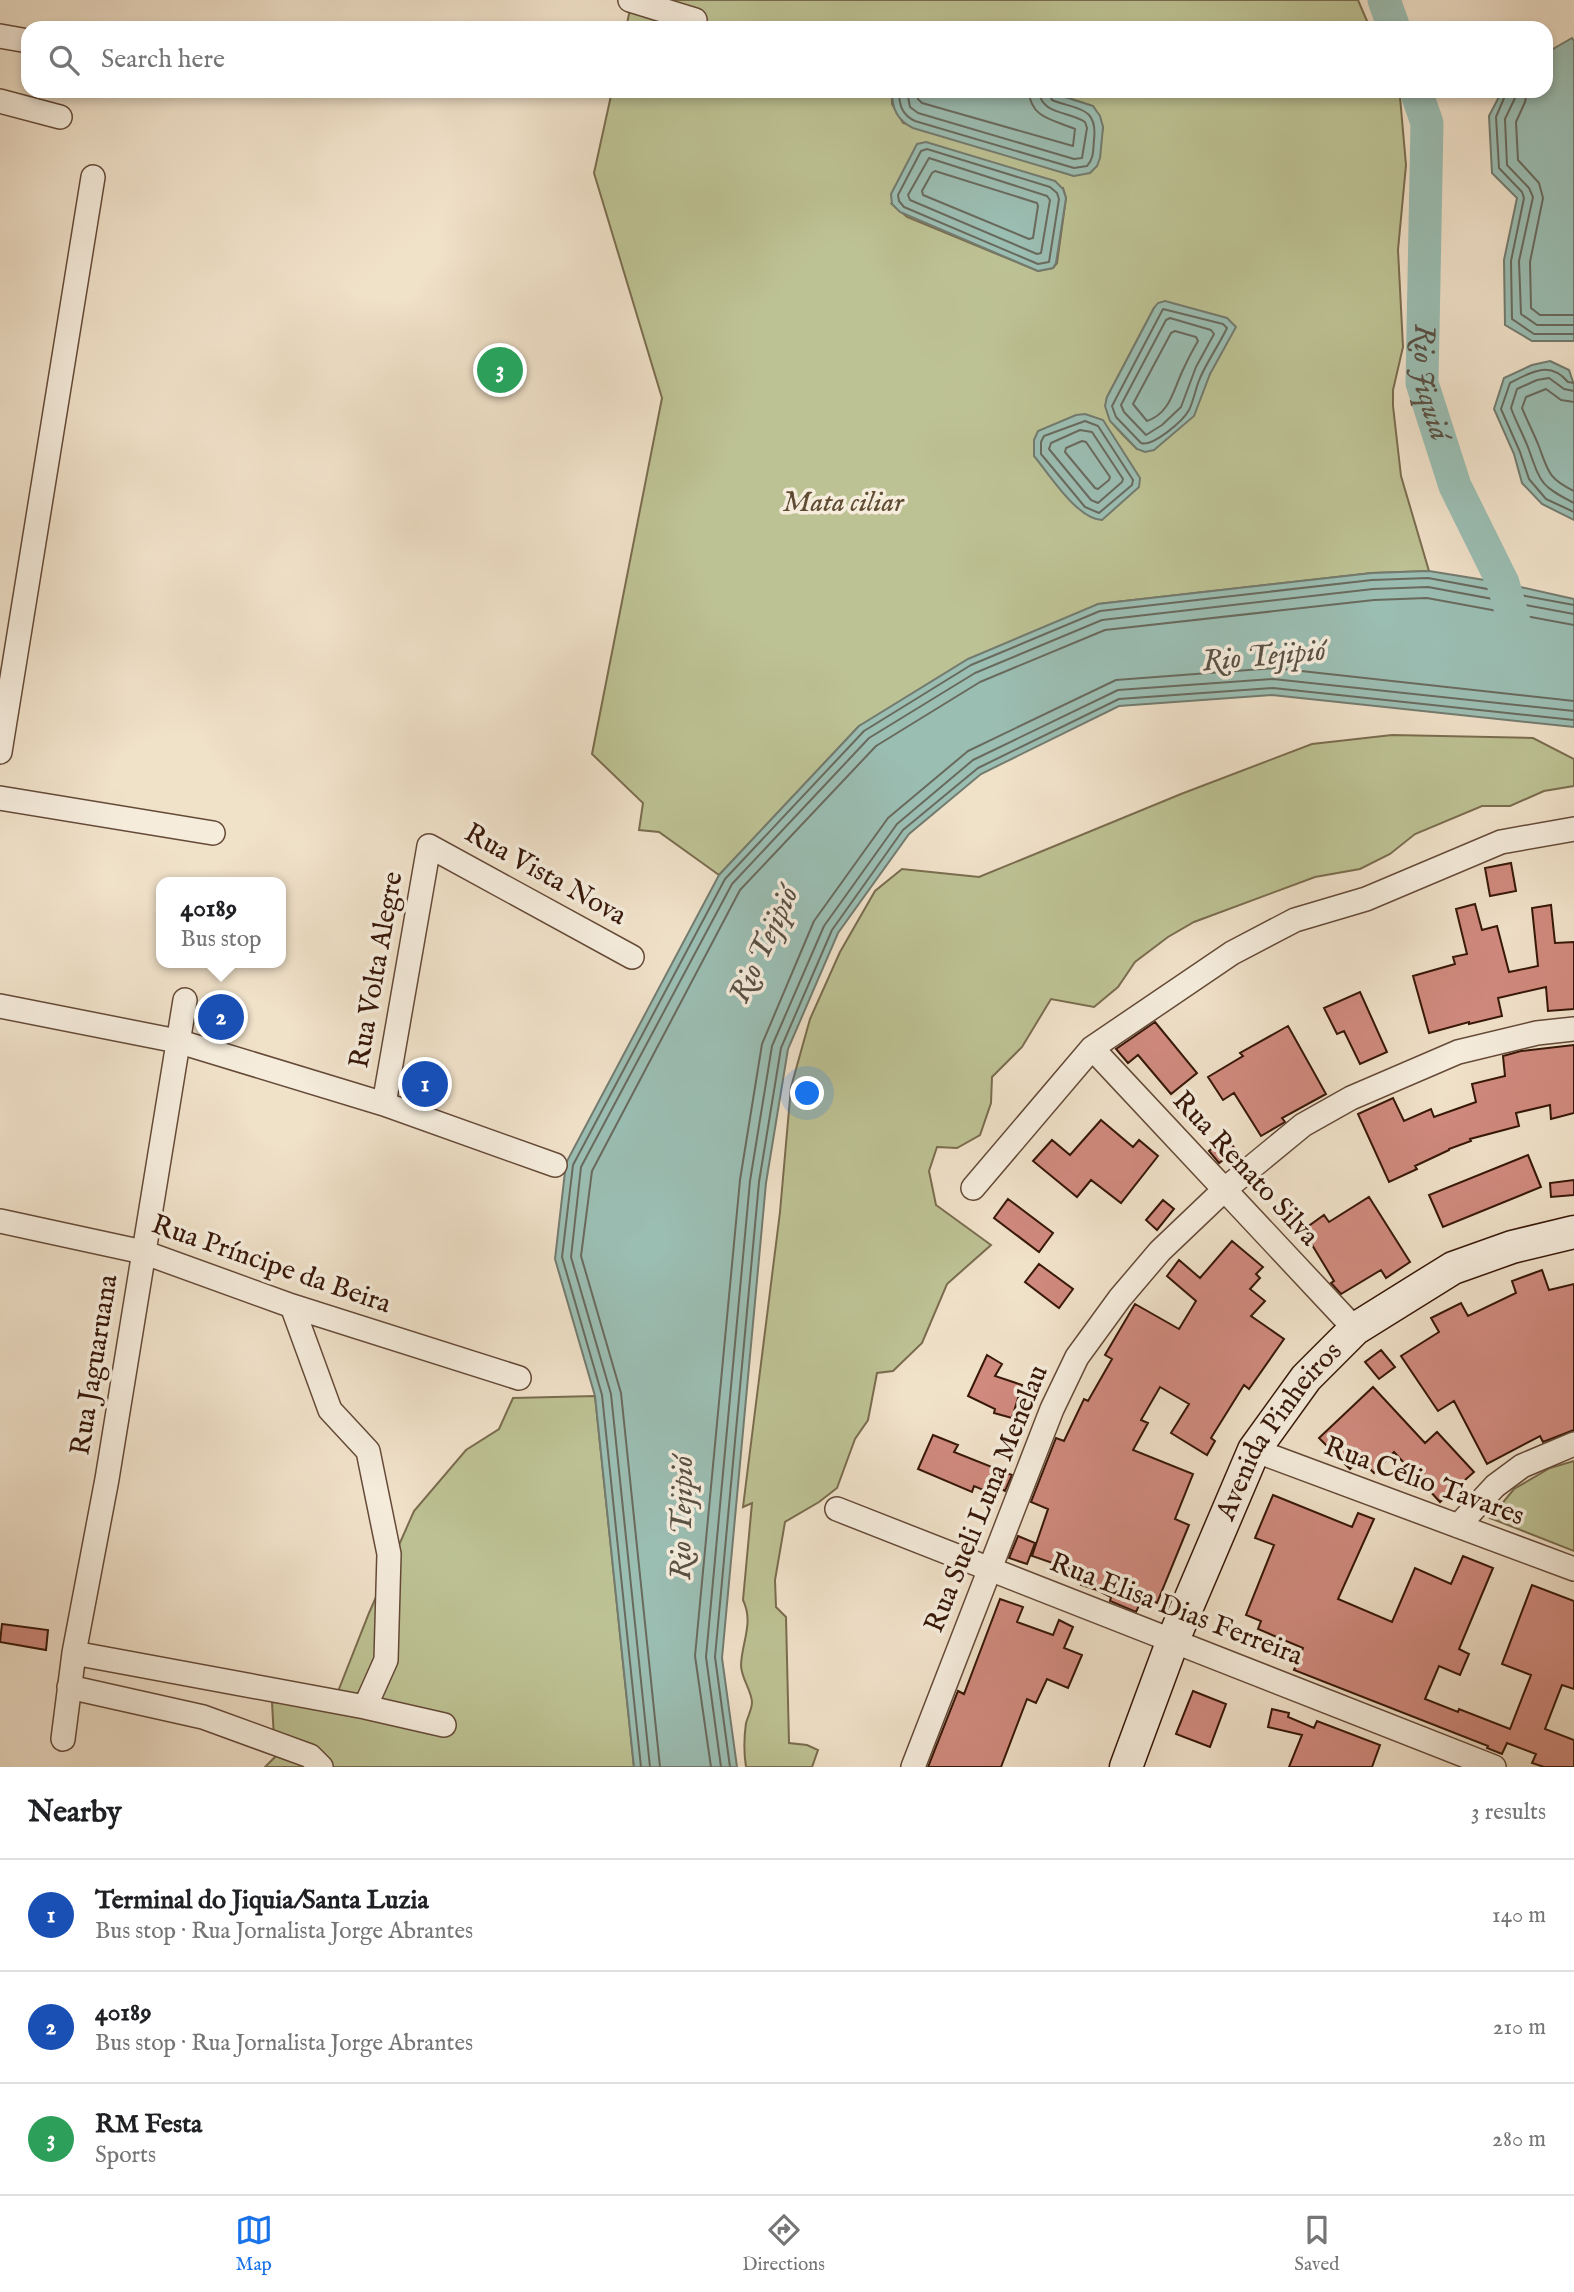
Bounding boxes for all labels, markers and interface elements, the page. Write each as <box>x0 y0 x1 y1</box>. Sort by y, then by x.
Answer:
search box <box>21 21 1553 98</box>
icon: search <box>45 41 83 79</box>
text: Search here <box>101 43 225 76</box>
water label: Rio Jiquiá <box>1403 323 1459 448</box>
pin: 3 <box>477 344 523 396</box>
park label: Mata ciliar <box>782 486 905 521</box>
water label: Rio Tejipió <box>1201 632 1331 681</box>
street label: Rua Vista Nova <box>458 816 633 934</box>
street label: Rua Volta Alegre <box>343 869 412 1071</box>
popup <box>156 877 286 968</box>
water label: Rio Tejipió <box>722 878 810 1009</box>
text: 40189 <box>180 892 237 925</box>
text: Bus stop <box>180 925 262 954</box>
pin: 2 <box>198 991 244 1043</box>
pin: 1 <box>402 1058 448 1110</box>
your location <box>790 1076 824 1110</box>
street label: Rua Renato Silva <box>1164 1084 1326 1254</box>
street label: Rua Príncipe da Beira <box>147 1208 396 1323</box>
street label: Rua Jaguaruana <box>63 1271 127 1458</box>
street label: Avenida Pinheiros <box>1208 1334 1350 1527</box>
street label: Rua Sueli Luna Menelau <box>917 1360 1057 1638</box>
street label: Rua Célio Tavares <box>1319 1430 1529 1534</box>
water label: Rio Tejipió <box>663 1453 703 1580</box>
street label: Rua Elisa Dias Ferreira <box>1045 1546 1308 1675</box>
text: Nearby <box>28 1794 121 1832</box>
text: 3 results <box>1471 1798 1546 1827</box>
text: Terminal do Jiquia/Santa Luzia <box>95 1884 429 1917</box>
text: 1 <box>47 1901 55 1930</box>
text: 140 m <box>1492 1901 1546 1930</box>
text: Bus stop · Rua Jornalista Jorge Abrantes <box>95 1917 473 1946</box>
text: 40189 <box>95 1996 152 2029</box>
text: 2 <box>46 2013 56 2042</box>
text: 210 m <box>1493 2013 1546 2042</box>
text: Bus stop · Rua Jornalista Jorge Abrantes <box>95 2029 473 2058</box>
text: RM Festa <box>95 2108 202 2141</box>
text: 3 <box>47 2125 55 2154</box>
text: 280 m <box>1492 2125 1546 2154</box>
text: Sports <box>95 2141 156 2170</box>
tab: Map <box>235 2211 273 2277</box>
tab: Directions <box>742 2211 825 2277</box>
tab: Saved <box>1294 2211 1339 2277</box>

